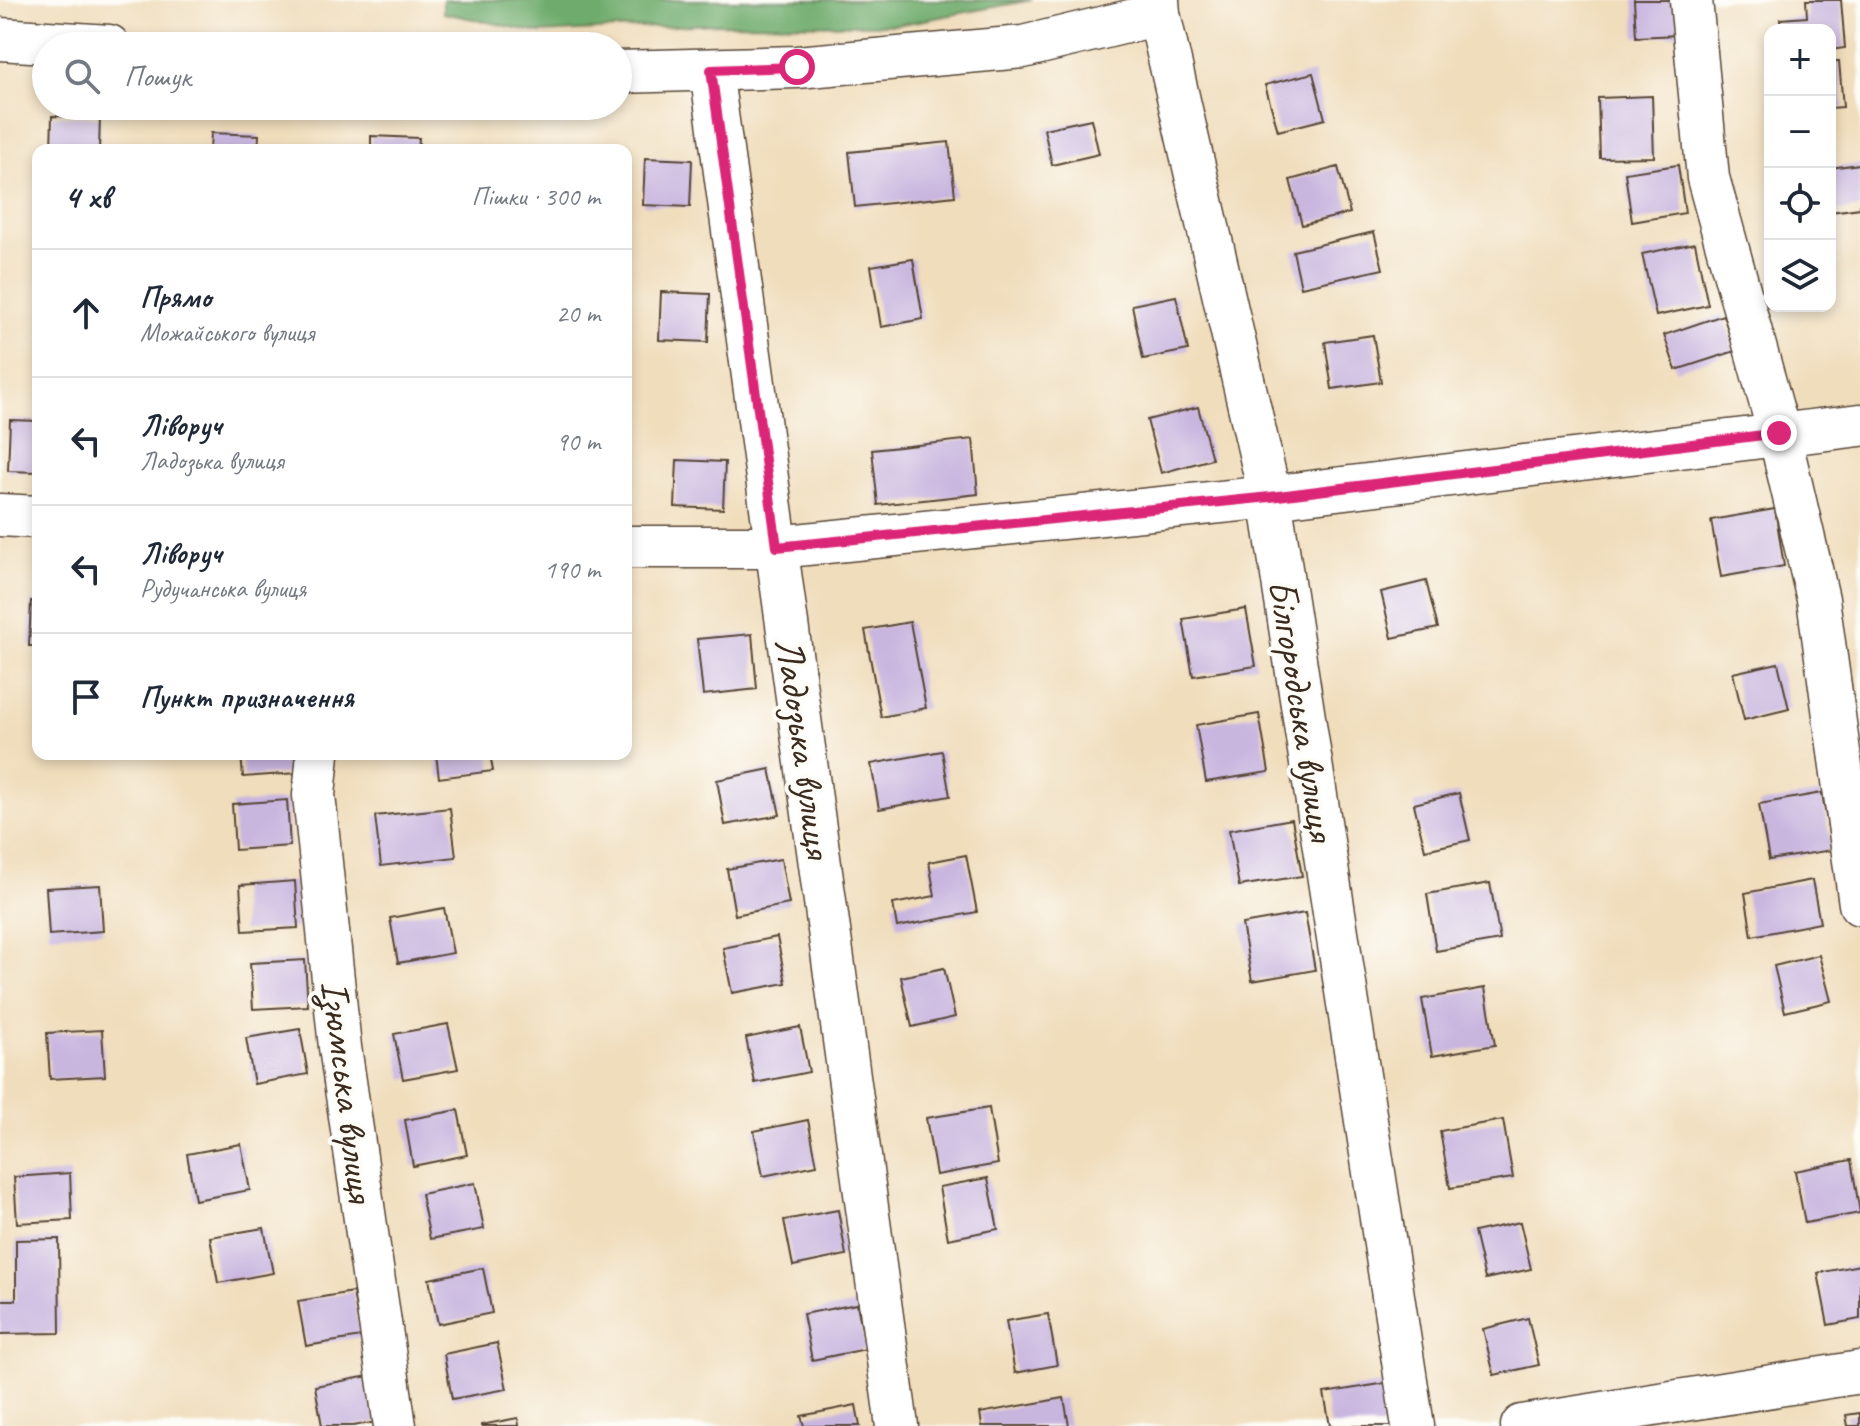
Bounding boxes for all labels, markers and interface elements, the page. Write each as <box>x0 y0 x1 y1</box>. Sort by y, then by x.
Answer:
map controls <box>1764 24 1836 312</box>
button: + <box>1764 24 1836 96</box>
search box <box>32 32 632 120</box>
route start <box>779 49 815 85</box>
icon: search <box>60 54 104 98</box>
text: Пошук <box>124 57 191 95</box>
button: − <box>1764 96 1836 168</box>
button: locate <box>1764 168 1836 240</box>
text: 4 хв <box>64 175 110 218</box>
text: Пішки · 300 m <box>472 180 600 213</box>
button: layers <box>1764 240 1836 312</box>
text: Прямо <box>140 278 211 316</box>
icon: ahead <box>64 291 108 335</box>
text: 20 m <box>556 297 600 330</box>
text: Можайського вулиця <box>140 316 314 349</box>
text: Ліворуч <box>140 406 221 444</box>
route end <box>1761 415 1797 451</box>
icon: left <box>64 419 108 463</box>
text: 90 m <box>556 425 600 458</box>
text: Ладозька вулиця <box>140 444 284 477</box>
text: Ліворуч <box>140 534 221 572</box>
icon: left <box>64 547 108 591</box>
text: 190 m <box>544 553 600 586</box>
text: Рудучанська вулиця <box>140 572 306 605</box>
street label: Білгородська вулиця <box>1257 576 1348 847</box>
street label: Ладозька вулиця <box>764 635 845 864</box>
icon: arrive <box>64 675 108 719</box>
text: Пункт призначення <box>140 678 354 716</box>
street label: Ізюмська вулиця <box>310 978 387 1207</box>

